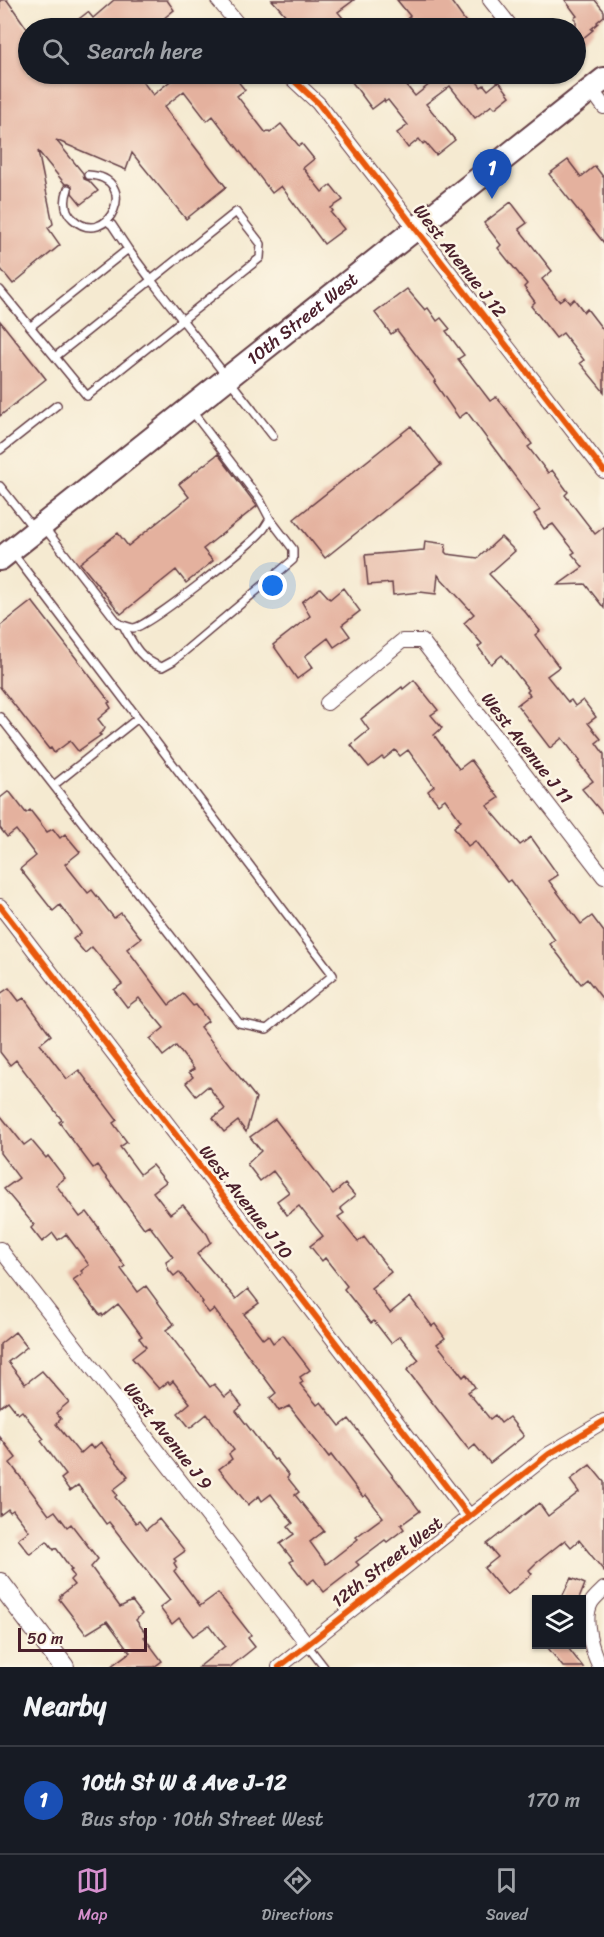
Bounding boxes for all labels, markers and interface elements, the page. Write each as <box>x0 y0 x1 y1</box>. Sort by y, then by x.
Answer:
search box <box>18 18 586 84</box>
text: Search here <box>87 32 203 71</box>
icon: search <box>39 35 72 68</box>
pin: 1 <box>472 150 512 199</box>
street label: West Avenue J 12 <box>405 197 515 325</box>
street label: 10th Street West <box>239 264 365 374</box>
your location <box>258 571 287 600</box>
street label: West Avenue J 11 <box>473 685 581 811</box>
street label: West Avenue J 10 <box>191 1137 301 1267</box>
street label: West Avenue J 9 <box>115 1375 221 1497</box>
street label: 12th Street West <box>324 1508 450 1616</box>
map controls <box>532 1595 586 1649</box>
button: layers <box>532 1595 586 1649</box>
text: 50 m <box>27 1624 63 1653</box>
scale bar <box>18 1625 147 1652</box>
text: Nearby <box>24 1683 106 1729</box>
text: 10th St W & Ave J-12 <box>81 1763 287 1802</box>
text: 1 <box>39 1783 48 1818</box>
text: 170 m <box>527 1783 580 1818</box>
text: Bus stop · 10th Street West <box>81 1802 323 1837</box>
tab: Map <box>76 1864 109 1929</box>
tab: Directions <box>262 1864 333 1929</box>
tab: Saved <box>486 1864 528 1929</box>

